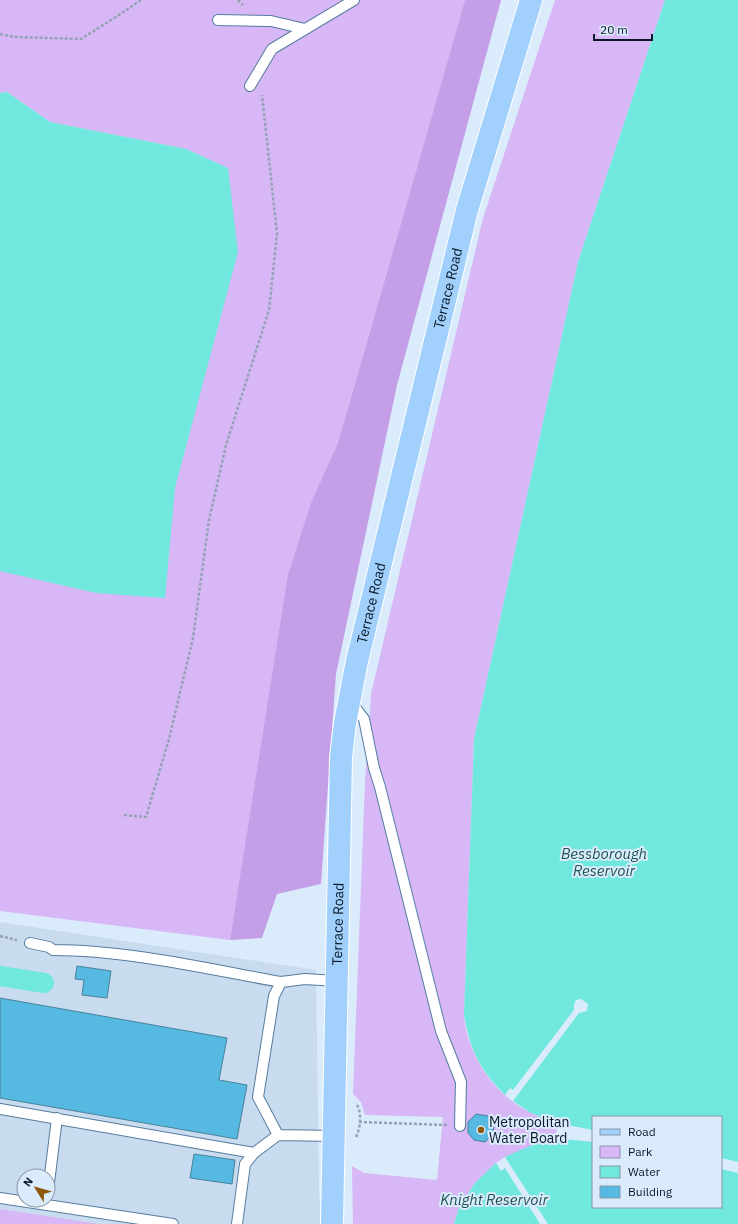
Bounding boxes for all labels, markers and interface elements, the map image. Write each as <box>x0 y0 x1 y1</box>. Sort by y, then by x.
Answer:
scale bar <box>594 16 652 42</box>
text: 20 m <box>600 22 628 37</box>
street label: Terrace Road <box>429 246 466 331</box>
street label: Terrace Road <box>353 561 390 645</box>
water label: Bessborough Reservoir <box>561 844 647 880</box>
street label: Terrace Road <box>328 883 348 966</box>
place label: Metropolitan Water Board <box>489 1113 570 1147</box>
legend <box>592 1116 722 1208</box>
text: Road <box>628 1124 656 1139</box>
marker: Metropolitan Water Board <box>476 1125 486 1135</box>
text: Park <box>628 1144 653 1159</box>
text: Water <box>628 1164 661 1179</box>
north arrow <box>16 1168 56 1208</box>
text: N <box>20 1175 36 1189</box>
text: Building <box>628 1184 673 1199</box>
water label: Knight Reservoir <box>440 1190 548 1209</box>

